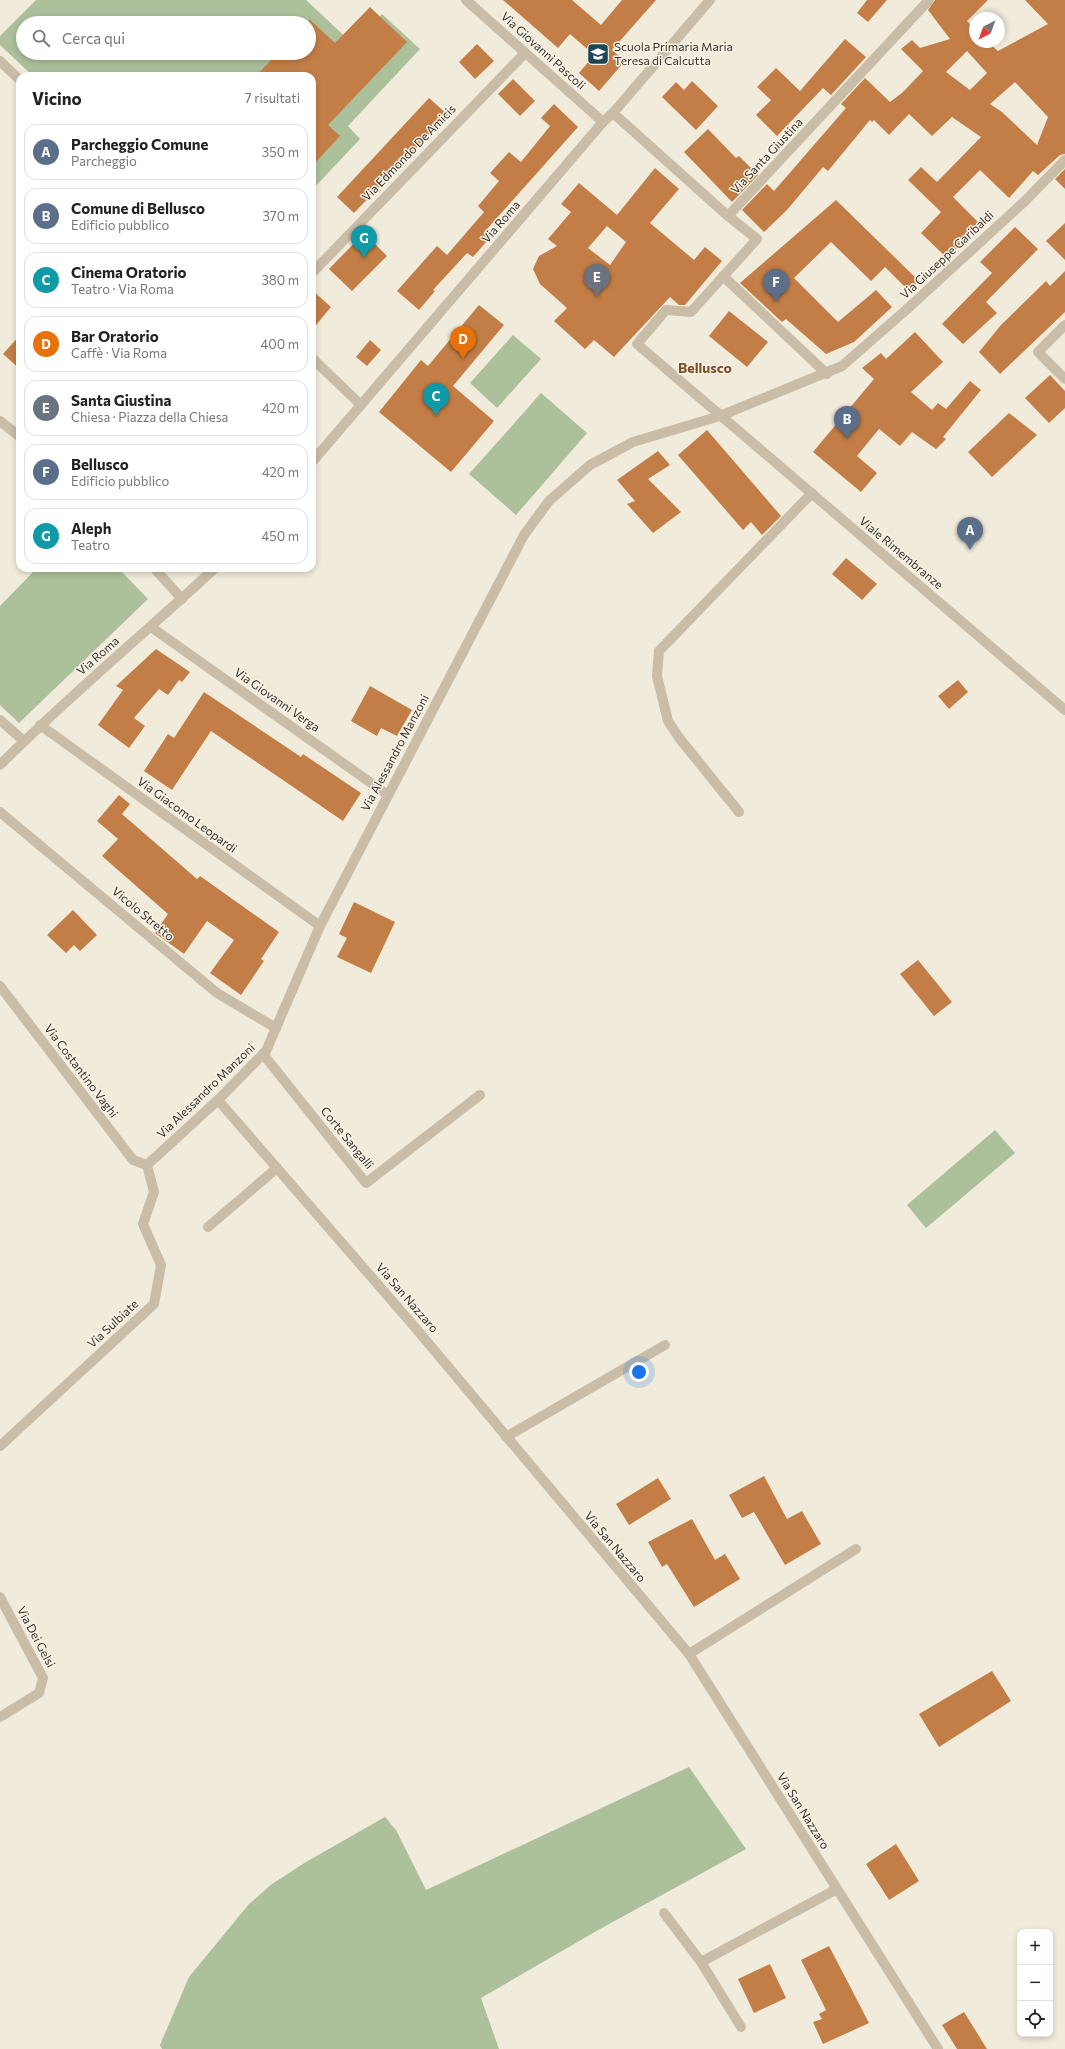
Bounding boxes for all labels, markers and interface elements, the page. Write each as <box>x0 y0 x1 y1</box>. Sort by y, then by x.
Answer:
street label: Via Giovanni Pascoli <box>499 9 589 92</box>
north arrow <box>969 12 1005 48</box>
search box <box>16 16 316 60</box>
icon: search <box>30 27 52 49</box>
text: Cerca qui <box>62 29 125 47</box>
place label: Scuola Primaria Maria Teresa di Calcutta <box>614 39 733 67</box>
school or university icon: Scuola Primaria Maria Teresa di Calcutta <box>585 41 611 67</box>
text: Vicino <box>32 88 82 109</box>
text: 7 risultati <box>245 90 300 106</box>
street label: Via Edmondo De Amicis <box>359 101 458 203</box>
street label: Via Santa Giustina <box>727 114 805 196</box>
text: Parcheggio Comune <box>71 135 208 153</box>
text: A <box>41 144 51 160</box>
text: 350 m <box>262 144 299 160</box>
text: Parcheggio <box>71 153 137 169</box>
street label: Via Roma <box>478 197 522 245</box>
text: Comune di Bellusco <box>71 199 205 217</box>
street label: Via Giuseppe Garibaldi <box>897 207 996 301</box>
text: B <box>42 208 50 224</box>
text: 370 m <box>262 208 299 224</box>
text: Edificio pubblico <box>71 217 169 233</box>
pin: G <box>351 225 377 258</box>
text: Cinema Oratorio <box>71 263 187 281</box>
pin: E <box>584 264 610 297</box>
pin: F <box>763 269 789 302</box>
text: C <box>42 272 50 288</box>
text: 380 m <box>261 272 299 288</box>
text: Teatro · Via Roma <box>71 281 174 297</box>
pin: D <box>450 326 476 359</box>
text: Bar Oratorio <box>71 327 159 345</box>
text: D <box>41 336 51 352</box>
text: 400 m <box>260 336 299 352</box>
text: Caffè · Via Roma <box>71 345 167 361</box>
district label: Bellusco <box>678 359 732 376</box>
pin: C <box>423 383 449 416</box>
text: Santa Giustina <box>71 391 171 409</box>
text: E <box>42 400 50 416</box>
text: 420 m <box>262 400 299 416</box>
pin: B <box>834 406 860 439</box>
text: Chiesa · Piazza della Chiesa <box>71 409 228 425</box>
text: Bellusco <box>71 455 129 473</box>
text: F <box>42 464 50 480</box>
text: 420 m <box>262 464 299 480</box>
text: Edificio pubblico <box>71 473 169 489</box>
street label: Viale Rimembranze <box>857 513 946 591</box>
pin: A <box>957 517 983 550</box>
text: Aleph <box>71 519 111 537</box>
text: G <box>41 528 51 544</box>
text: 450 m <box>261 528 299 544</box>
text: Teatro <box>71 537 110 553</box>
street label: Via Roma <box>73 633 121 677</box>
street label: Via Giovanni Verga <box>232 664 323 734</box>
street label: Via Alessandro Manzoni <box>357 692 431 813</box>
street label: Via Giacomo Leopardi <box>135 773 240 855</box>
street label: Vicolo Stretto <box>110 883 177 943</box>
street label: Via Costantino Vaghi <box>42 1021 121 1120</box>
street label: Via Alessandro Manzoni <box>154 1040 257 1141</box>
street label: Corte Sangalli <box>319 1104 377 1171</box>
street label: Via San Nazzaro <box>374 1260 442 1335</box>
street label: Via Sulbiate <box>84 1296 141 1350</box>
your location <box>629 1362 649 1382</box>
street label: Via San Nazzaro <box>582 1508 649 1584</box>
street label: Via Dei Gelsi <box>15 1604 59 1669</box>
street label: Via San Nazzaro <box>775 1770 833 1851</box>
map controls <box>1017 1929 1053 2037</box>
button: + <box>1017 1929 1053 1965</box>
button: − <box>1017 1965 1053 2001</box>
button: locate <box>1017 2001 1053 2037</box>

